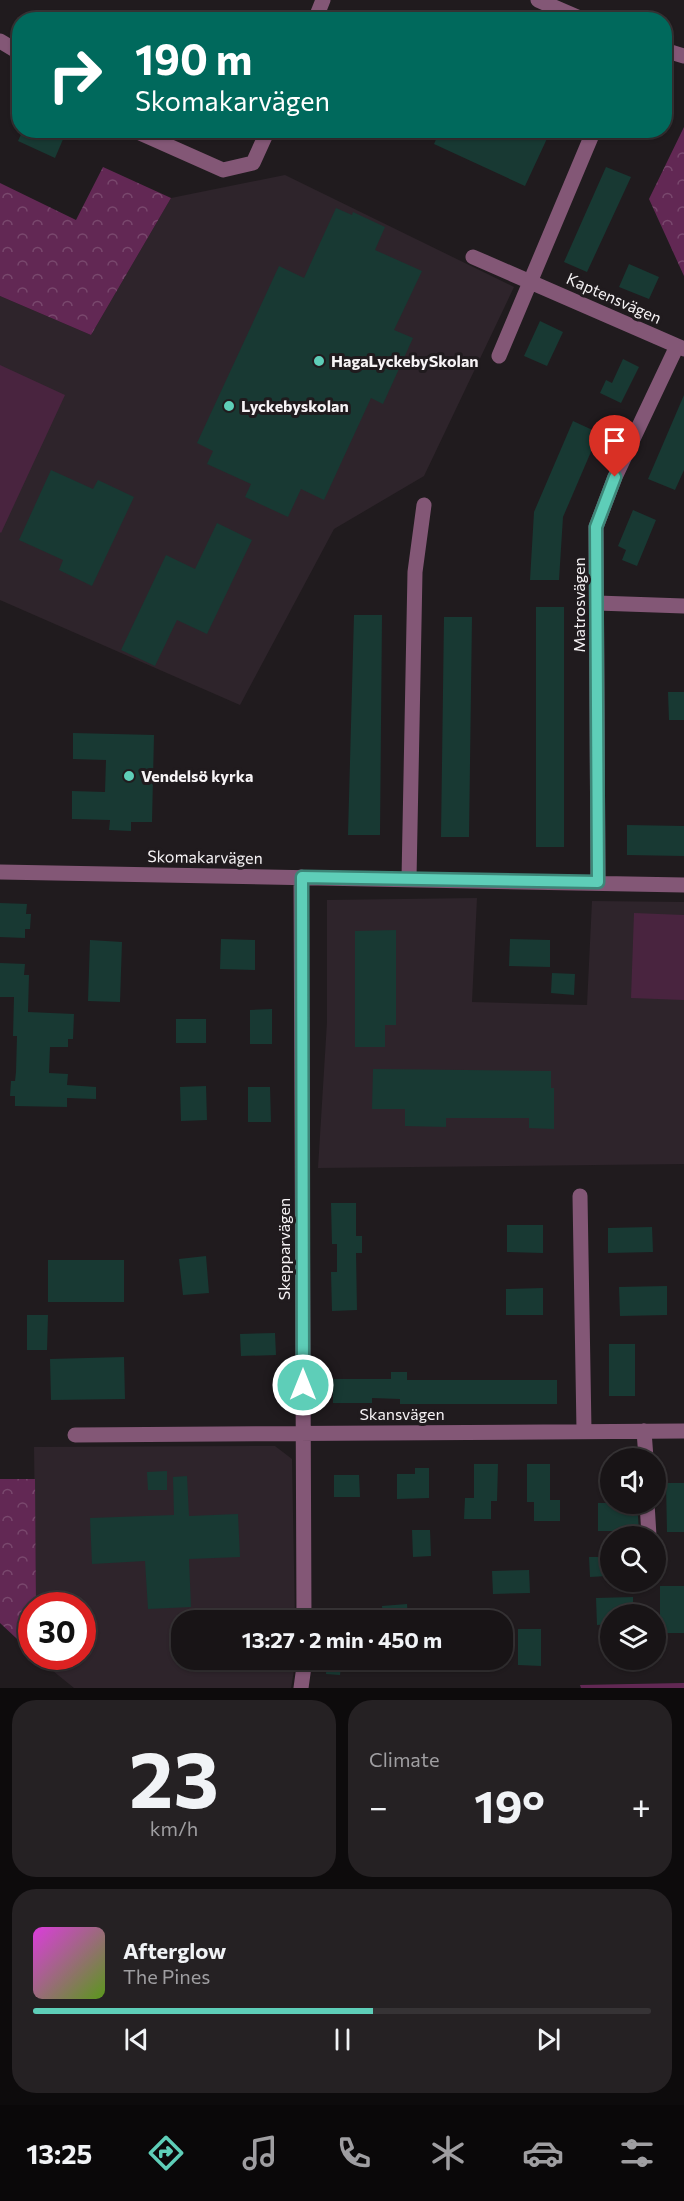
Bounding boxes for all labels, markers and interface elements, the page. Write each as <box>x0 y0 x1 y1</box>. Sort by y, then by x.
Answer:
text: 190 m <box>135 32 253 84</box>
icon: right <box>36 36 114 114</box>
text: Skomakarvägen <box>135 84 330 117</box>
street label: Kaptensvägen <box>564 268 665 327</box>
place label: HagaLyckebySkolan <box>331 351 479 370</box>
marker: HagaLyckebySkolan <box>312 354 326 368</box>
place label: Lyckebyskolan <box>241 396 349 415</box>
marker: Lyckebyskolan <box>222 399 236 413</box>
pin <box>589 415 640 477</box>
icon: arrive <box>598 424 631 457</box>
street label: Matrosvägen <box>569 557 588 653</box>
place label: Vendelsö kyrka <box>141 766 253 785</box>
marker: Vendelsö kyrka <box>122 769 136 783</box>
street label: Skomakarvägen <box>147 846 263 867</box>
street label: Skepparvägen <box>274 1198 293 1300</box>
position arrow <box>271 1353 335 1417</box>
street label: Skansvägen <box>359 1404 445 1423</box>
map controls <box>600 1448 666 1670</box>
button: sound <box>600 1448 666 1514</box>
button: search <box>600 1526 666 1592</box>
speed limit sign: 30 <box>18 1592 96 1670</box>
button: layers <box>600 1604 666 1670</box>
text: 13:27 · 2 min · 450 m <box>242 1626 442 1653</box>
text: 23 <box>129 1729 219 1824</box>
text: Climate <box>369 1747 439 1771</box>
text: 19° <box>474 1777 545 1832</box>
text: − <box>369 1785 388 1826</box>
text: + <box>632 1785 651 1826</box>
text: km/h <box>150 1816 198 1840</box>
text: Afterglow <box>123 1937 226 1964</box>
text: The Pines <box>123 1964 210 1988</box>
icon: previous <box>120 2023 153 2056</box>
icon: pause <box>326 2023 359 2056</box>
icon: next <box>532 2023 565 2056</box>
icon: directions <box>145 2132 187 2174</box>
icon: music <box>239 2132 281 2174</box>
icon: phone <box>333 2132 375 2174</box>
icon: climate <box>427 2132 469 2174</box>
icon: car <box>522 2132 564 2174</box>
icon: filters <box>616 2132 658 2174</box>
text: 13:25 <box>26 2137 92 2170</box>

